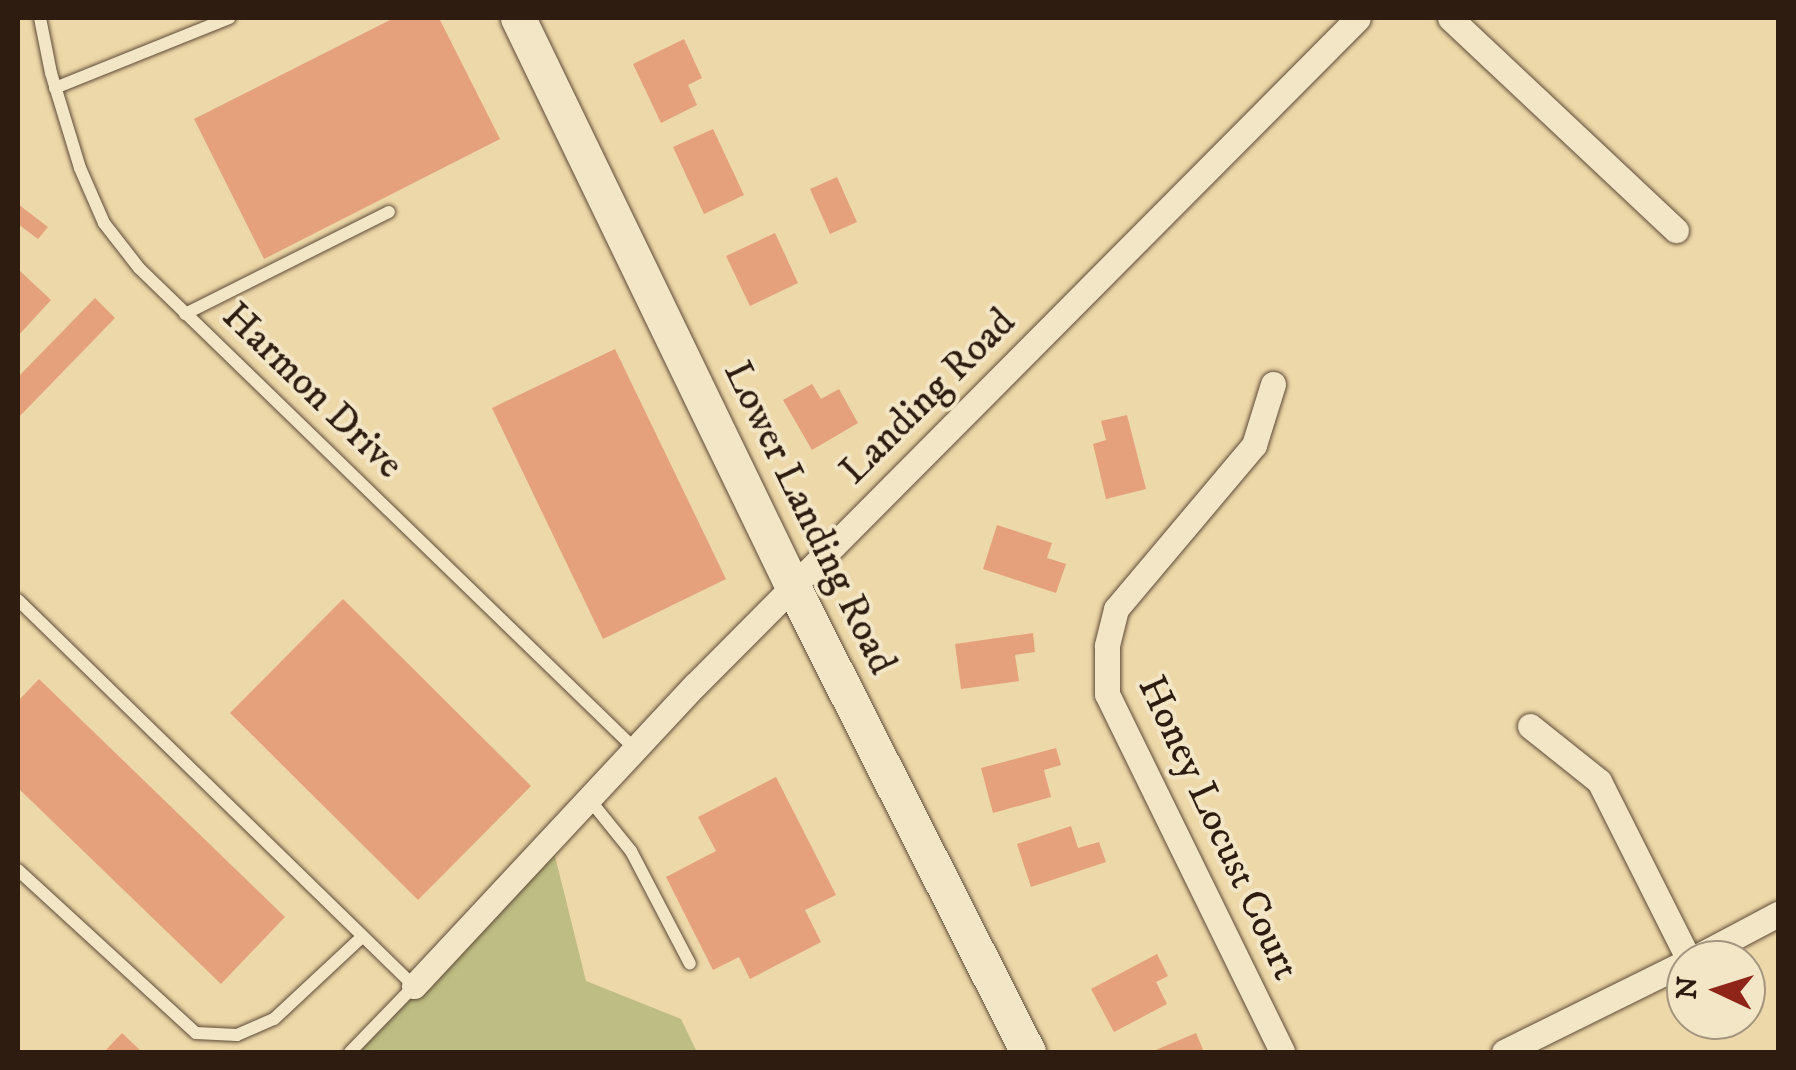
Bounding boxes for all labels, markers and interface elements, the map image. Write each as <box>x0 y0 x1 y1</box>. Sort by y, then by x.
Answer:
street label: Harmon Drive <box>211 293 413 489</box>
street label: Landing Road <box>830 299 1026 495</box>
street label: Lower Landing Road <box>712 354 906 682</box>
street label: Honey Locust Court <box>1127 668 1309 988</box>
north arrow <box>1666 940 1766 1040</box>
text: N <box>1669 975 1706 1001</box>

